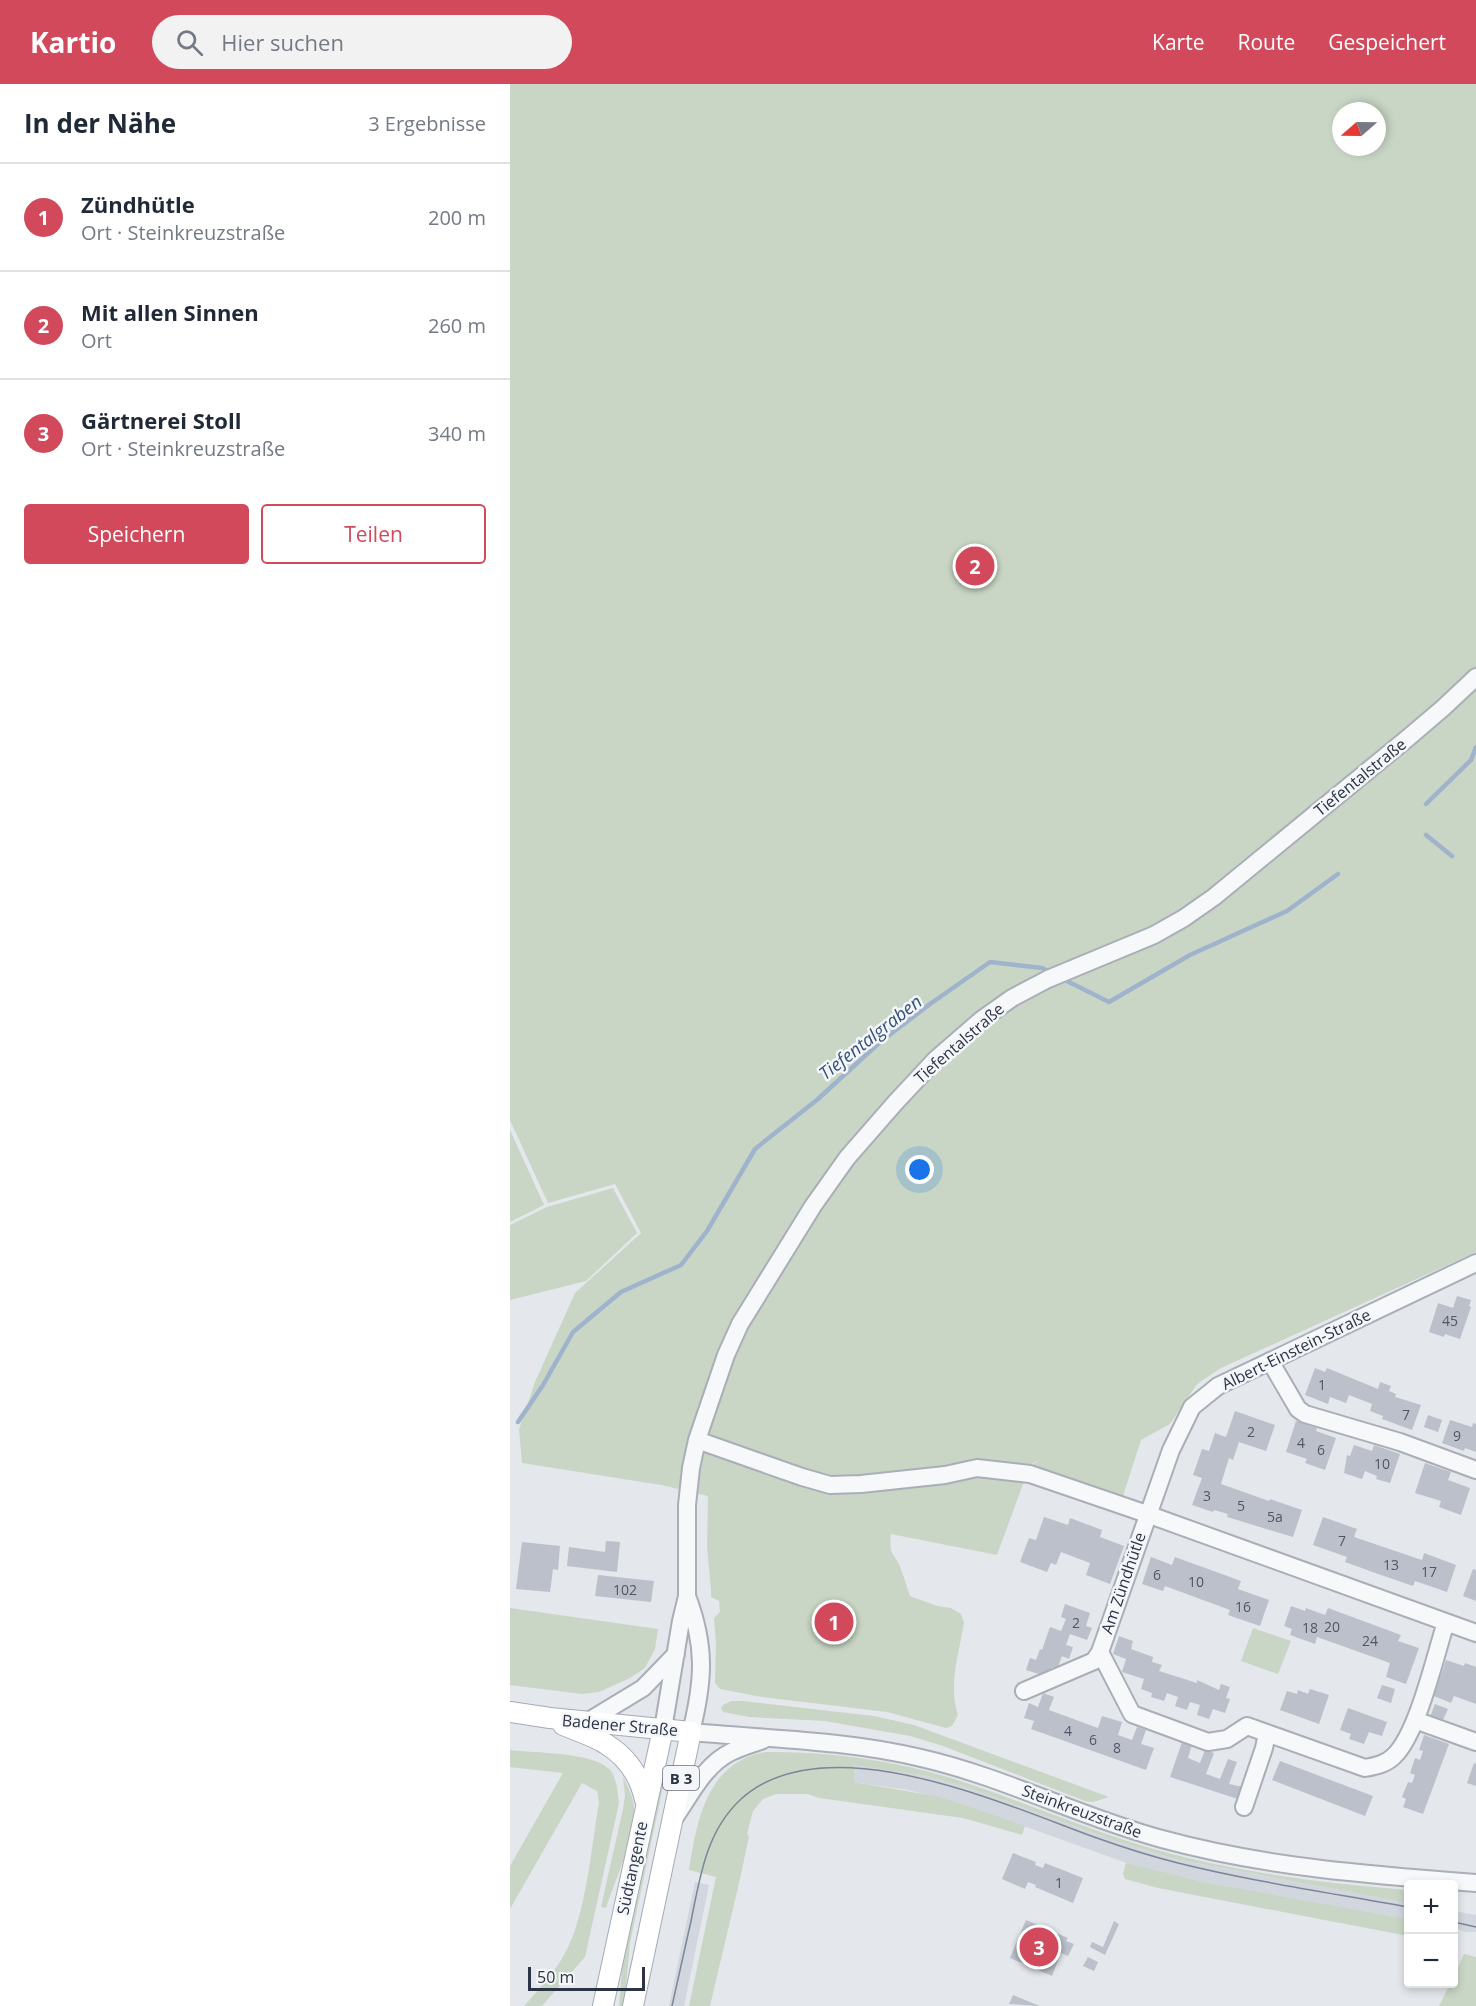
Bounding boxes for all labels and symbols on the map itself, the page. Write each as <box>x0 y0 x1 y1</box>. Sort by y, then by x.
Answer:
north arrow <box>1332 102 1386 156</box>
pin: 2 <box>956 544 994 588</box>
street label: Tiefentalstraße <box>1309 733 1411 821</box>
water label: Tiefentalgraben <box>814 989 926 1085</box>
street label: Tiefentalstraße <box>909 998 1009 1088</box>
your location <box>905 1155 934 1184</box>
street label: Albert-Einstein-Straße <box>1218 1303 1374 1395</box>
house number: 45 <box>1442 1311 1458 1330</box>
house number: 1 <box>1318 1375 1326 1394</box>
house number: 7 <box>1402 1405 1410 1424</box>
house number: 2 <box>1247 1422 1255 1441</box>
house number: 9 <box>1453 1426 1461 1445</box>
house number: 4 <box>1297 1433 1305 1452</box>
house number: 6 <box>1317 1440 1325 1459</box>
house number: 10 <box>1374 1454 1390 1473</box>
house number: 3 <box>1203 1486 1211 1505</box>
house number: 5 <box>1237 1496 1245 1515</box>
house number: 5a <box>1267 1507 1283 1526</box>
street label: Am Zündhütle <box>1095 1529 1151 1637</box>
house number: 7 <box>1338 1531 1346 1550</box>
house number: 13 <box>1383 1555 1399 1574</box>
house number: 17 <box>1421 1562 1437 1581</box>
house number: 6 <box>1153 1565 1161 1584</box>
house number: 10 <box>1188 1572 1204 1591</box>
house number: 102 <box>613 1580 637 1599</box>
house number: 16 <box>1235 1597 1251 1616</box>
pin: 1 <box>814 1600 854 1644</box>
house number: 2 <box>1072 1613 1080 1632</box>
house number: 20 <box>1324 1617 1340 1636</box>
house number: 18 <box>1302 1618 1318 1637</box>
house number: 24 <box>1362 1631 1378 1650</box>
street label: Badener Straße <box>561 1709 679 1741</box>
house number: 4 <box>1064 1721 1072 1740</box>
house number: 6 <box>1089 1730 1097 1749</box>
house number: 8 <box>1113 1738 1121 1757</box>
road number: B 3 <box>663 1766 699 1790</box>
street label: Steinkreuzstraße <box>1019 1779 1145 1843</box>
street label: Südtangente <box>611 1819 653 1917</box>
house number: 1 <box>1055 1873 1063 1892</box>
pin: 3 <box>1020 1924 1058 1970</box>
scale bar <box>528 1964 645 1992</box>

